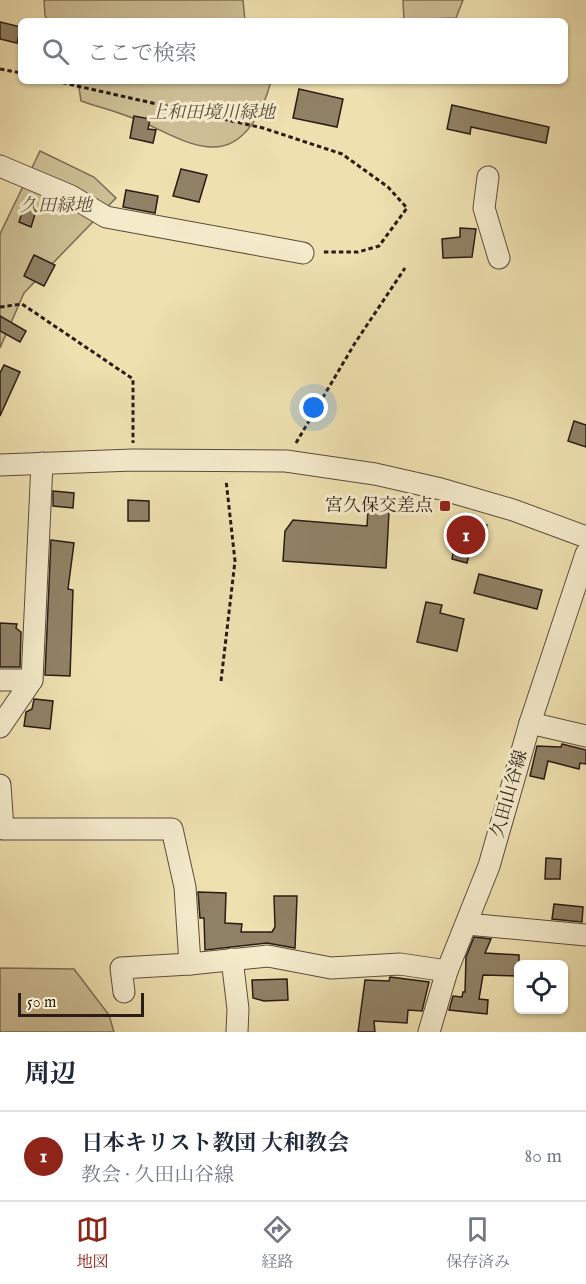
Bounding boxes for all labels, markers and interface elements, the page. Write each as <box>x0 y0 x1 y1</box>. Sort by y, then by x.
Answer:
search box <box>18 18 568 84</box>
icon: search <box>39 35 72 68</box>
text: ここで検索 <box>87 40 197 68</box>
park label: 上和田境川緑地 <box>149 102 277 125</box>
park label: 久田緑地 <box>20 195 94 218</box>
your location <box>299 393 328 422</box>
place label: 宮久保交差点 <box>325 495 433 518</box>
marker: 宮久保交差点 <box>438 499 452 513</box>
pin: 1 <box>446 512 486 558</box>
street label: 久田山谷線 <box>487 748 533 840</box>
map controls <box>514 960 568 1014</box>
button: locate <box>514 960 568 1014</box>
scale bar <box>18 990 144 1018</box>
text: 50 m <box>27 993 56 1013</box>
text: 周辺 <box>24 1058 76 1091</box>
text: 日本キリスト教団 大和教会 <box>81 1130 349 1158</box>
text: 1 <box>40 1144 47 1169</box>
text: 80 m <box>525 1144 562 1169</box>
text: 教会 · 久田山谷線 <box>81 1163 234 1188</box>
tab: 地図 <box>76 1213 109 1273</box>
tab: 経路 <box>261 1213 294 1273</box>
tab: 保存済み <box>446 1213 510 1273</box>

